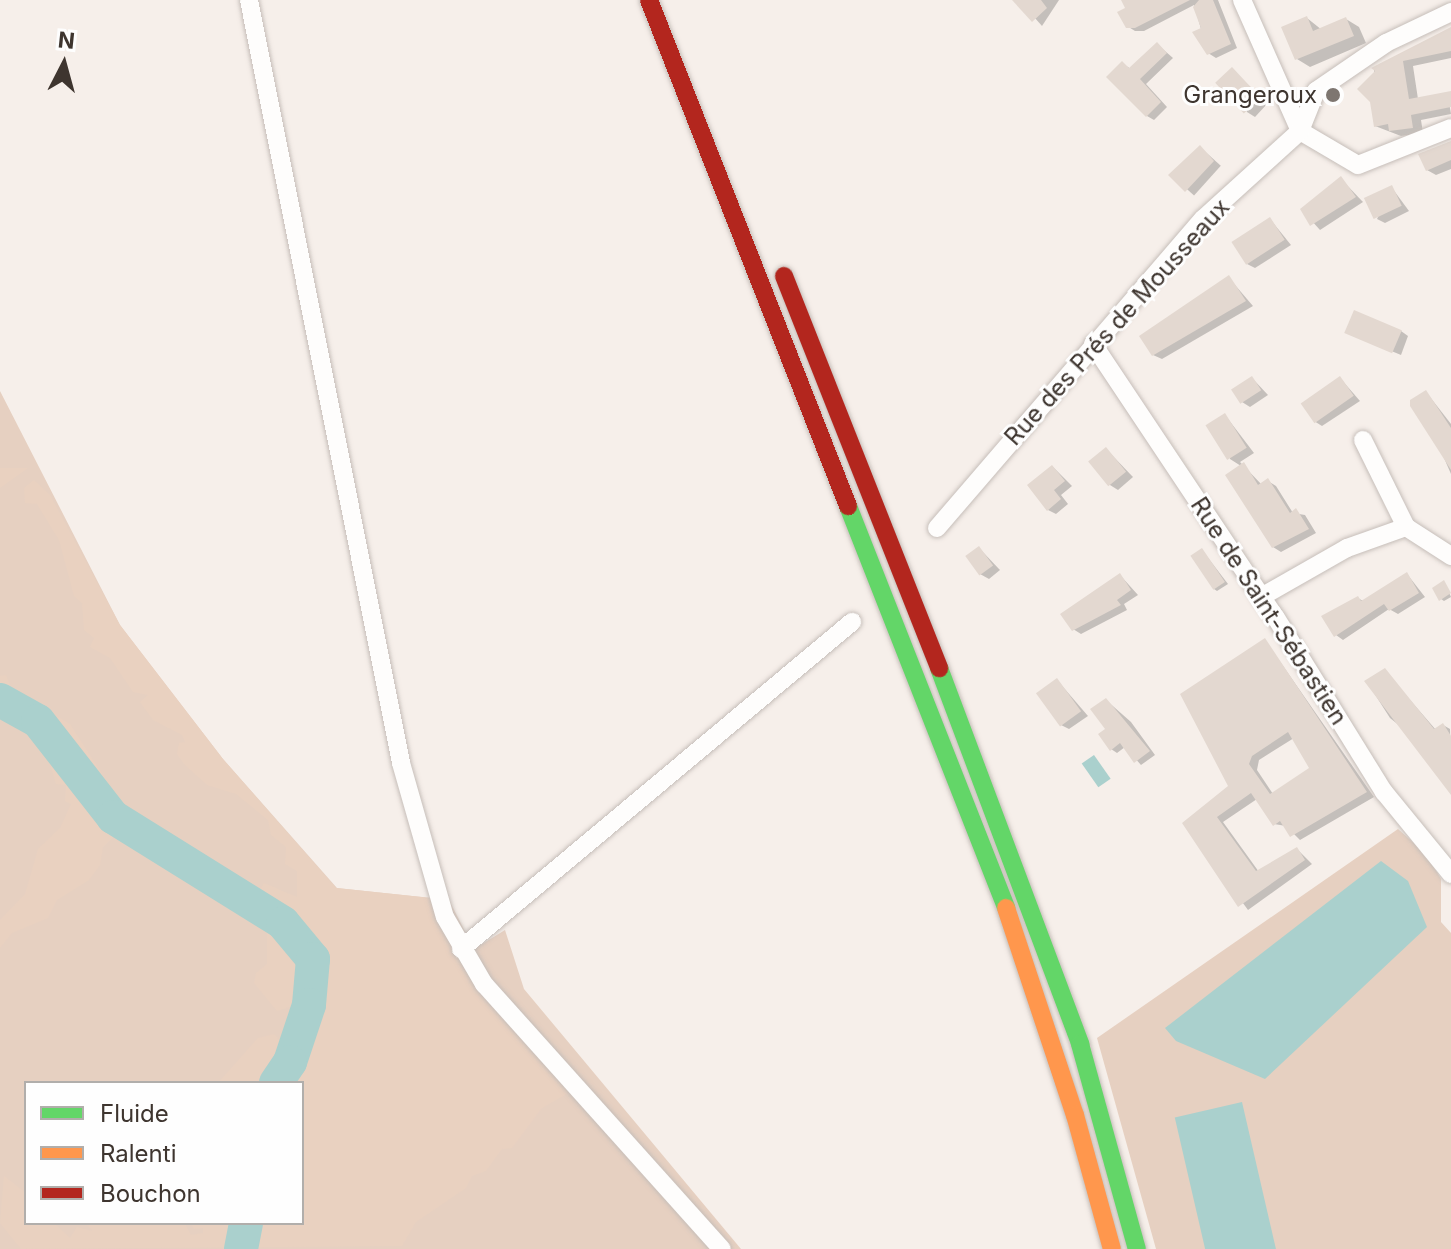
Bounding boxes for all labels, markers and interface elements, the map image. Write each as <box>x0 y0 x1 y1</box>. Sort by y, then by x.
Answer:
north arrow <box>24 24 104 104</box>
text: N <box>57 26 76 54</box>
place label: Grangeroux <box>1183 81 1317 109</box>
marker: Grangeroux <box>1324 86 1342 104</box>
street label: Rue des Prés de Mousseaux <box>999 193 1235 451</box>
street label: Rue de Saint-Sébastien <box>1185 492 1353 730</box>
legend <box>24 1081 304 1225</box>
text: Fluide <box>100 1099 169 1128</box>
text: Ralenti <box>100 1139 176 1168</box>
text: Bouchon <box>100 1179 201 1208</box>

